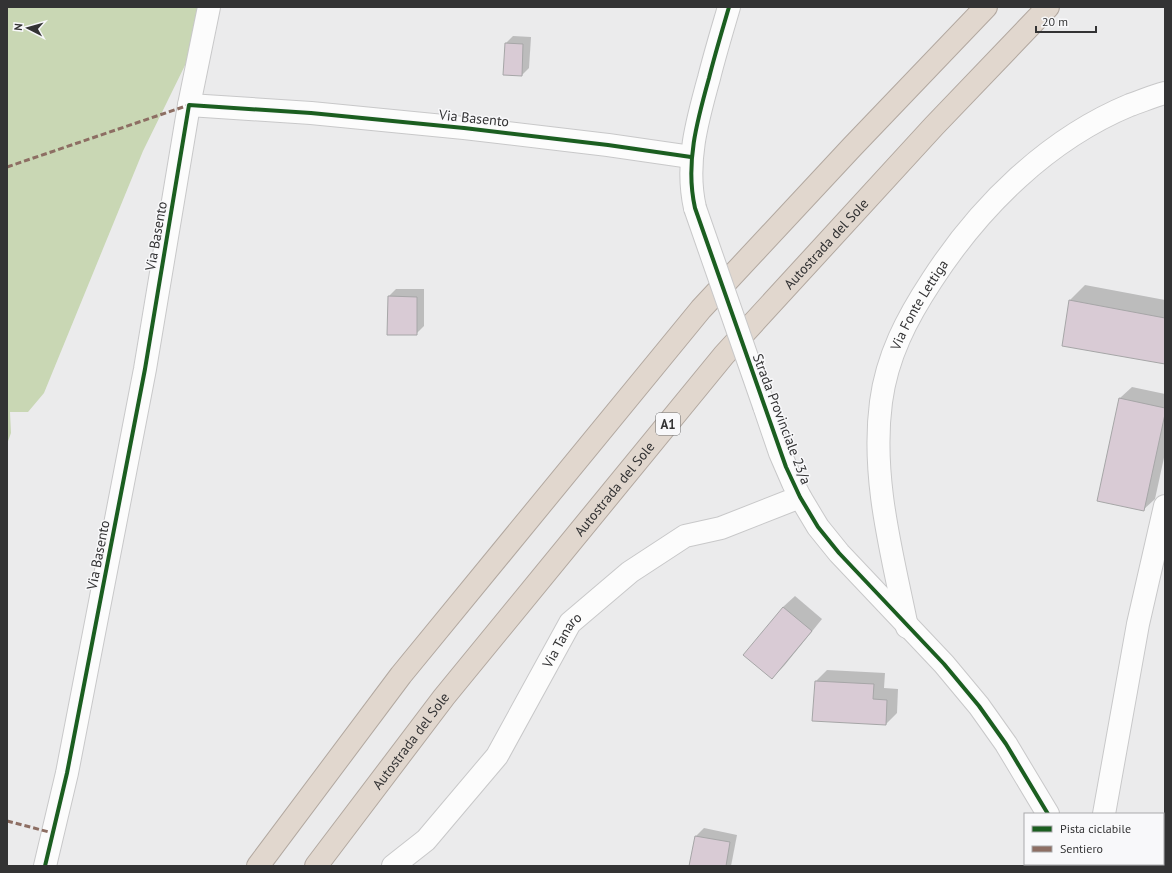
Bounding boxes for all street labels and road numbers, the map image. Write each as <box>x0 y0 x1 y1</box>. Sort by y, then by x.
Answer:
street label: Via Basento <box>437 105 510 131</box>
street label: Autostrada del Sole <box>780 194 872 293</box>
street label: Via Basento <box>141 200 171 273</box>
street label: Via Fonte Lettiga <box>886 256 952 354</box>
street label: Strada Provinciale 23/a <box>749 351 815 487</box>
road number: A1 <box>656 413 680 435</box>
street label: Autostrada del Sole <box>570 438 658 540</box>
street label: Via Basento <box>82 519 114 592</box>
street label: Via Tanaro <box>538 608 585 672</box>
street label: Autostrada del Sole <box>368 689 453 793</box>

